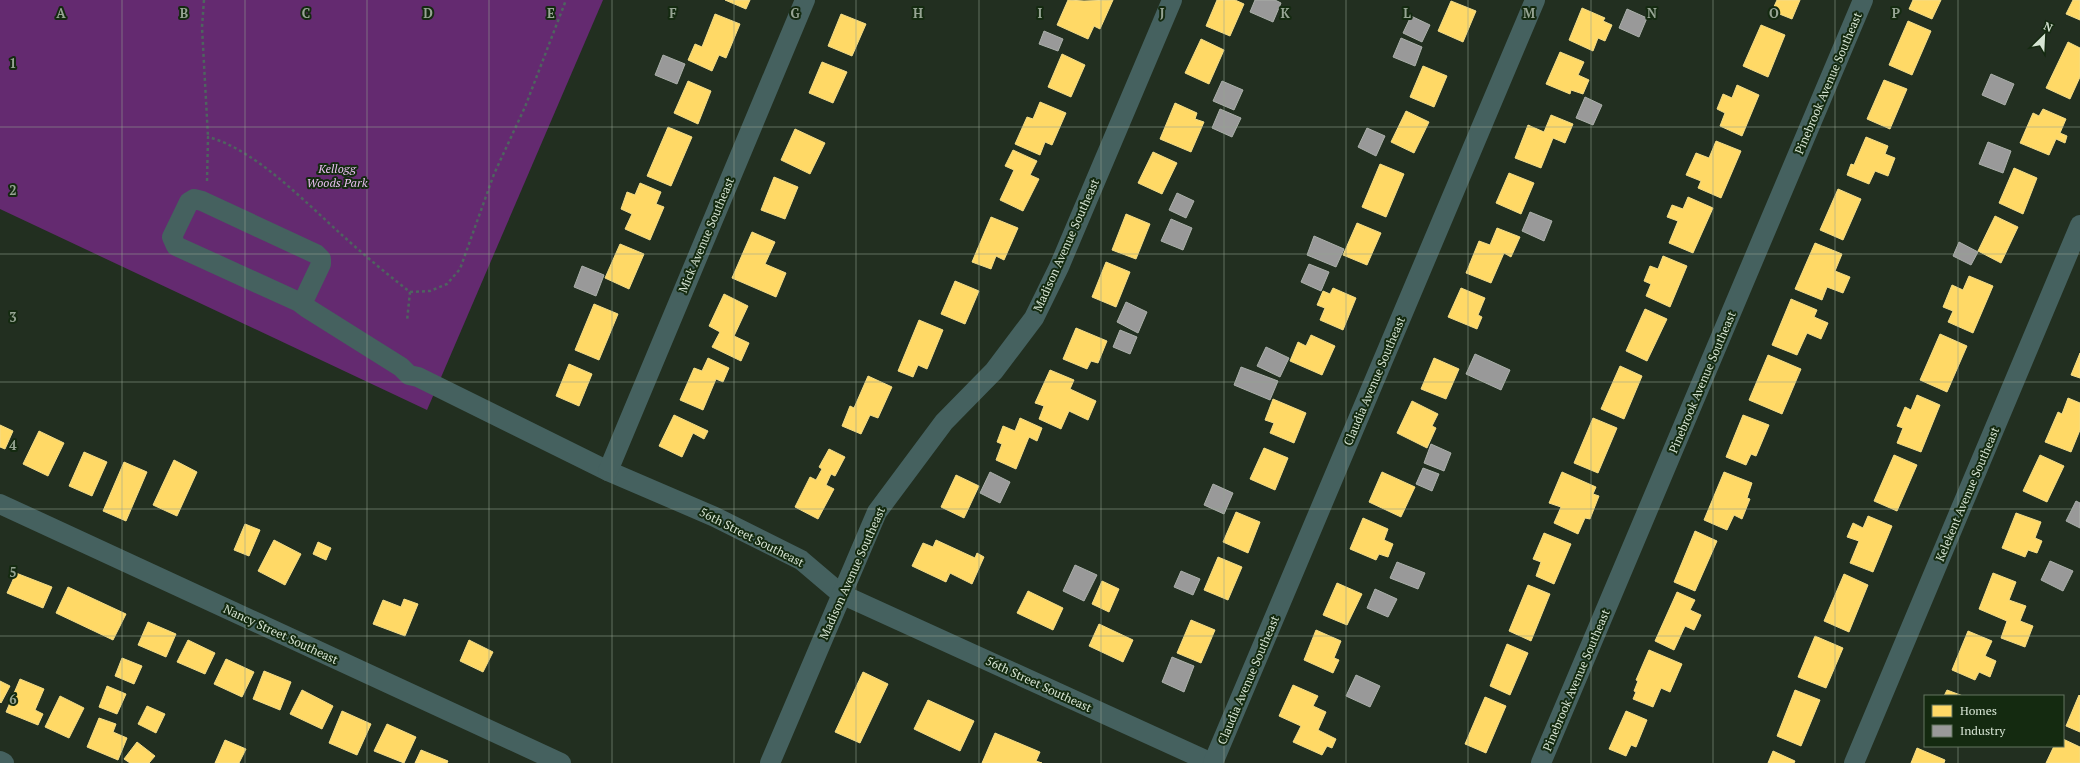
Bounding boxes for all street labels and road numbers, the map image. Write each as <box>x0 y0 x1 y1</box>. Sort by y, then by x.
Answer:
street label: Pinebrook Avenue Southeast <box>1791 9 1865 156</box>
street label: Mick Avenue Southeast <box>675 175 737 295</box>
street label: Madison Avenue Southeast <box>1030 176 1102 314</box>
street label: Pinebrook Avenue Southeast <box>1665 308 1739 455</box>
street label: Claudia Avenue Southeast <box>1340 314 1408 448</box>
street label: Kelekent Avenue Southeast <box>1932 424 2002 563</box>
street label: 56th Street Southeast <box>697 504 807 570</box>
street label: Madison Avenue Southeast <box>816 504 888 642</box>
street label: Nancy Street Southeast <box>221 601 341 667</box>
street label: Pinebrook Avenue Southeast <box>1539 606 1613 753</box>
street label: Claudia Avenue Southeast <box>1214 613 1282 747</box>
street label: 56th Street Southeast <box>984 653 1095 715</box>

